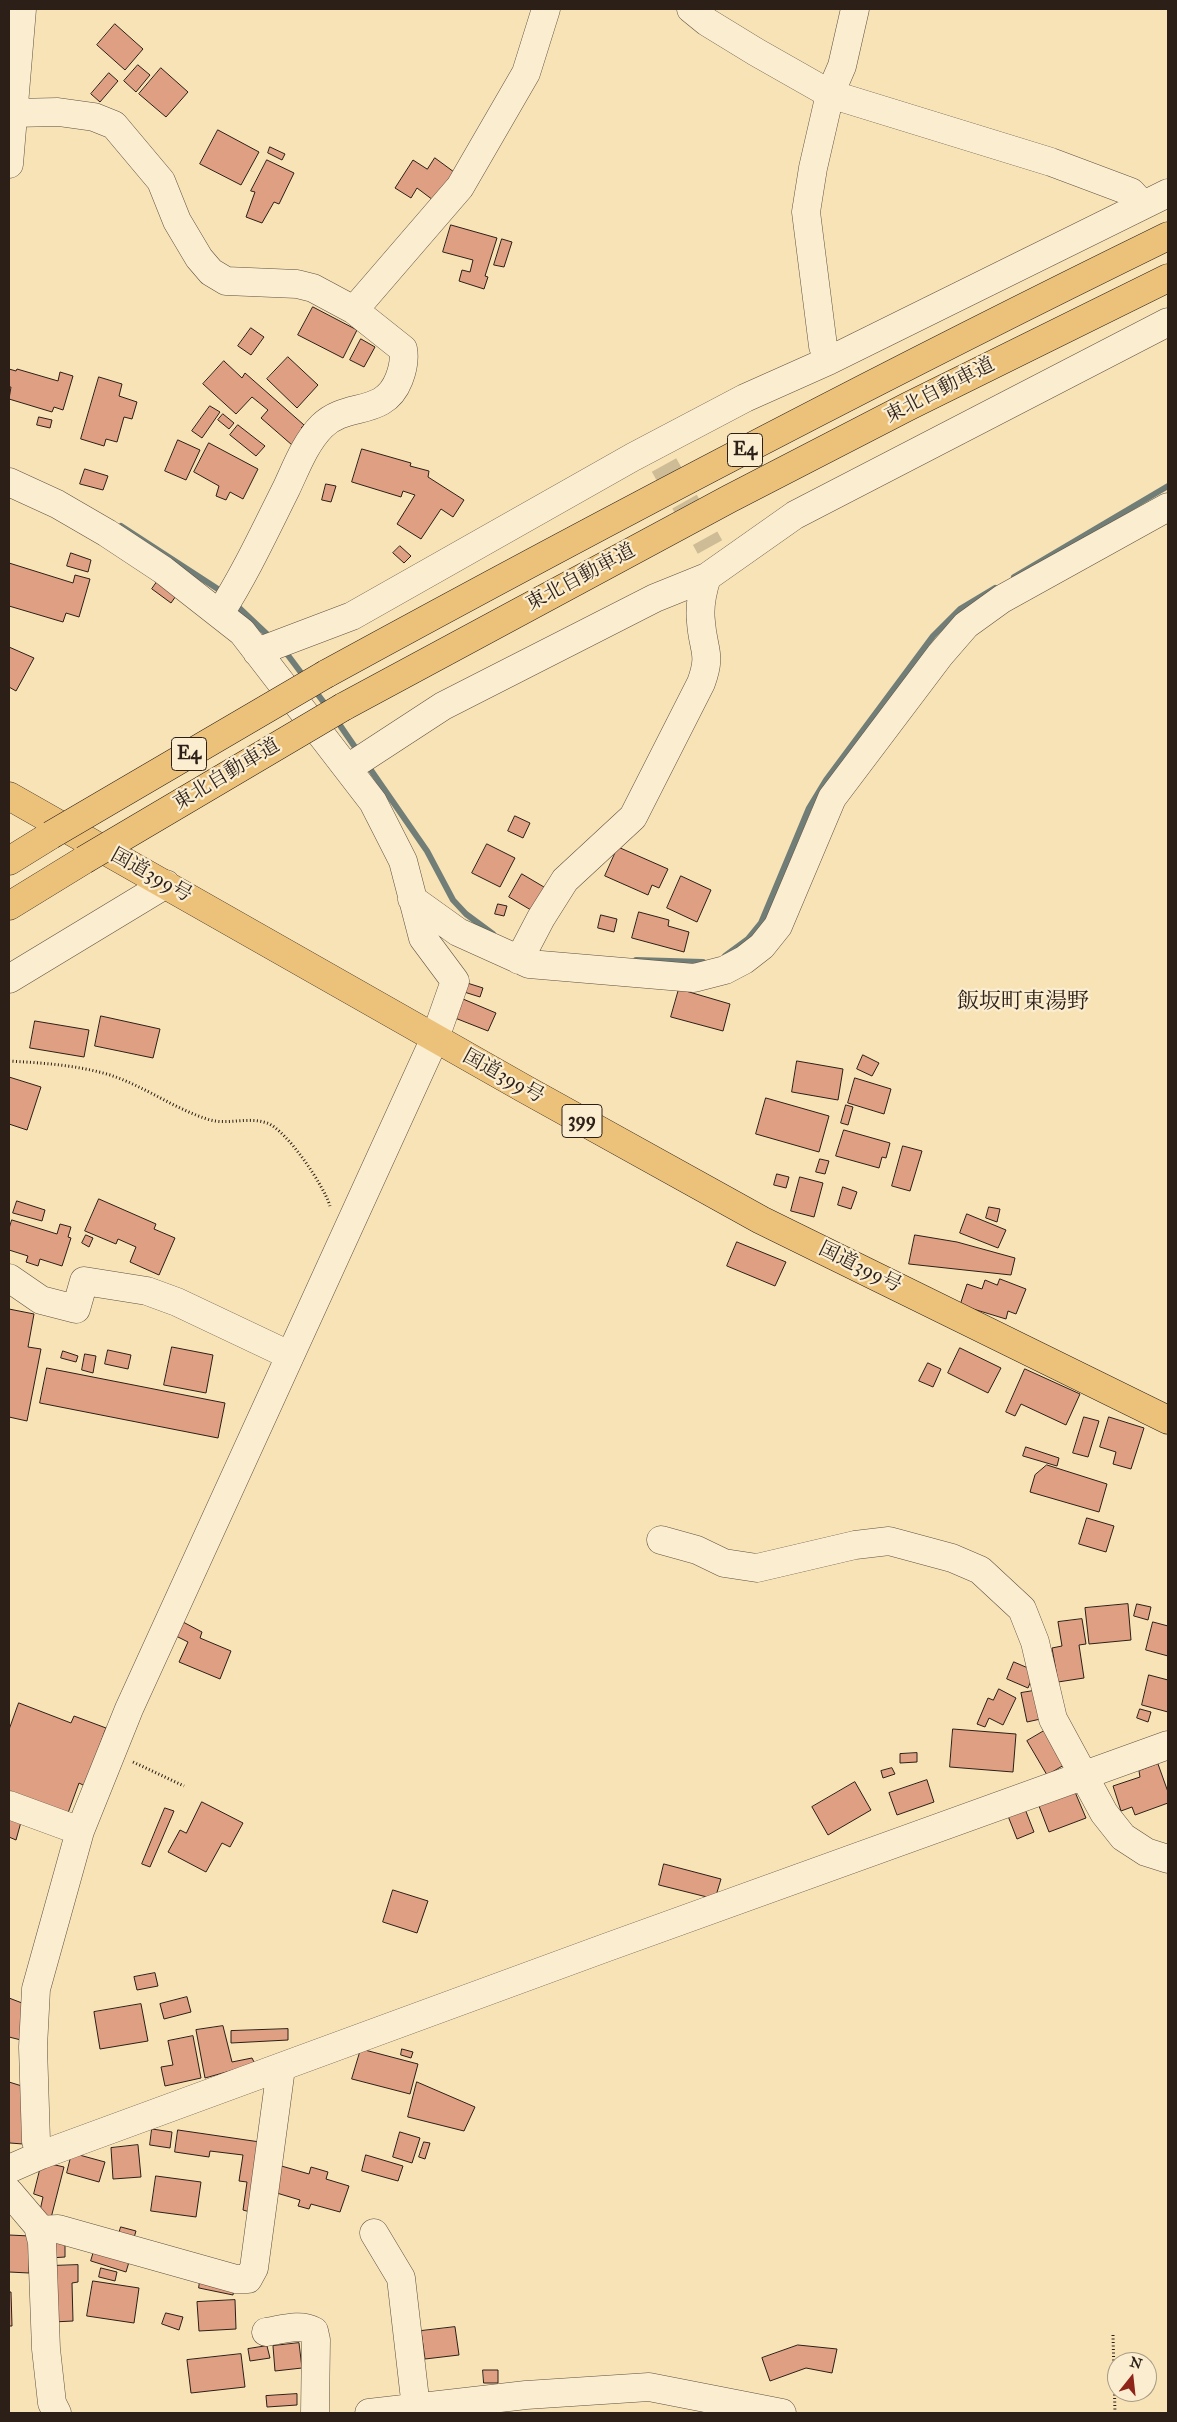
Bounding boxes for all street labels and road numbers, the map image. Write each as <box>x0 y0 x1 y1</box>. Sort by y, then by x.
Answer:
street label: 東北自動車道 <box>881 353 999 429</box>
road number: E4 <box>728 434 762 466</box>
street label: 東北自動車道 <box>522 539 640 617</box>
street label: 東北自動車道 <box>169 734 285 816</box>
road number: E4 <box>172 738 206 771</box>
street label: 国道399号 <box>106 844 196 908</box>
street label: 国道399号 <box>458 1045 548 1109</box>
road number: 399 <box>562 1104 602 1138</box>
street label: 国道399号 <box>815 1238 905 1298</box>

